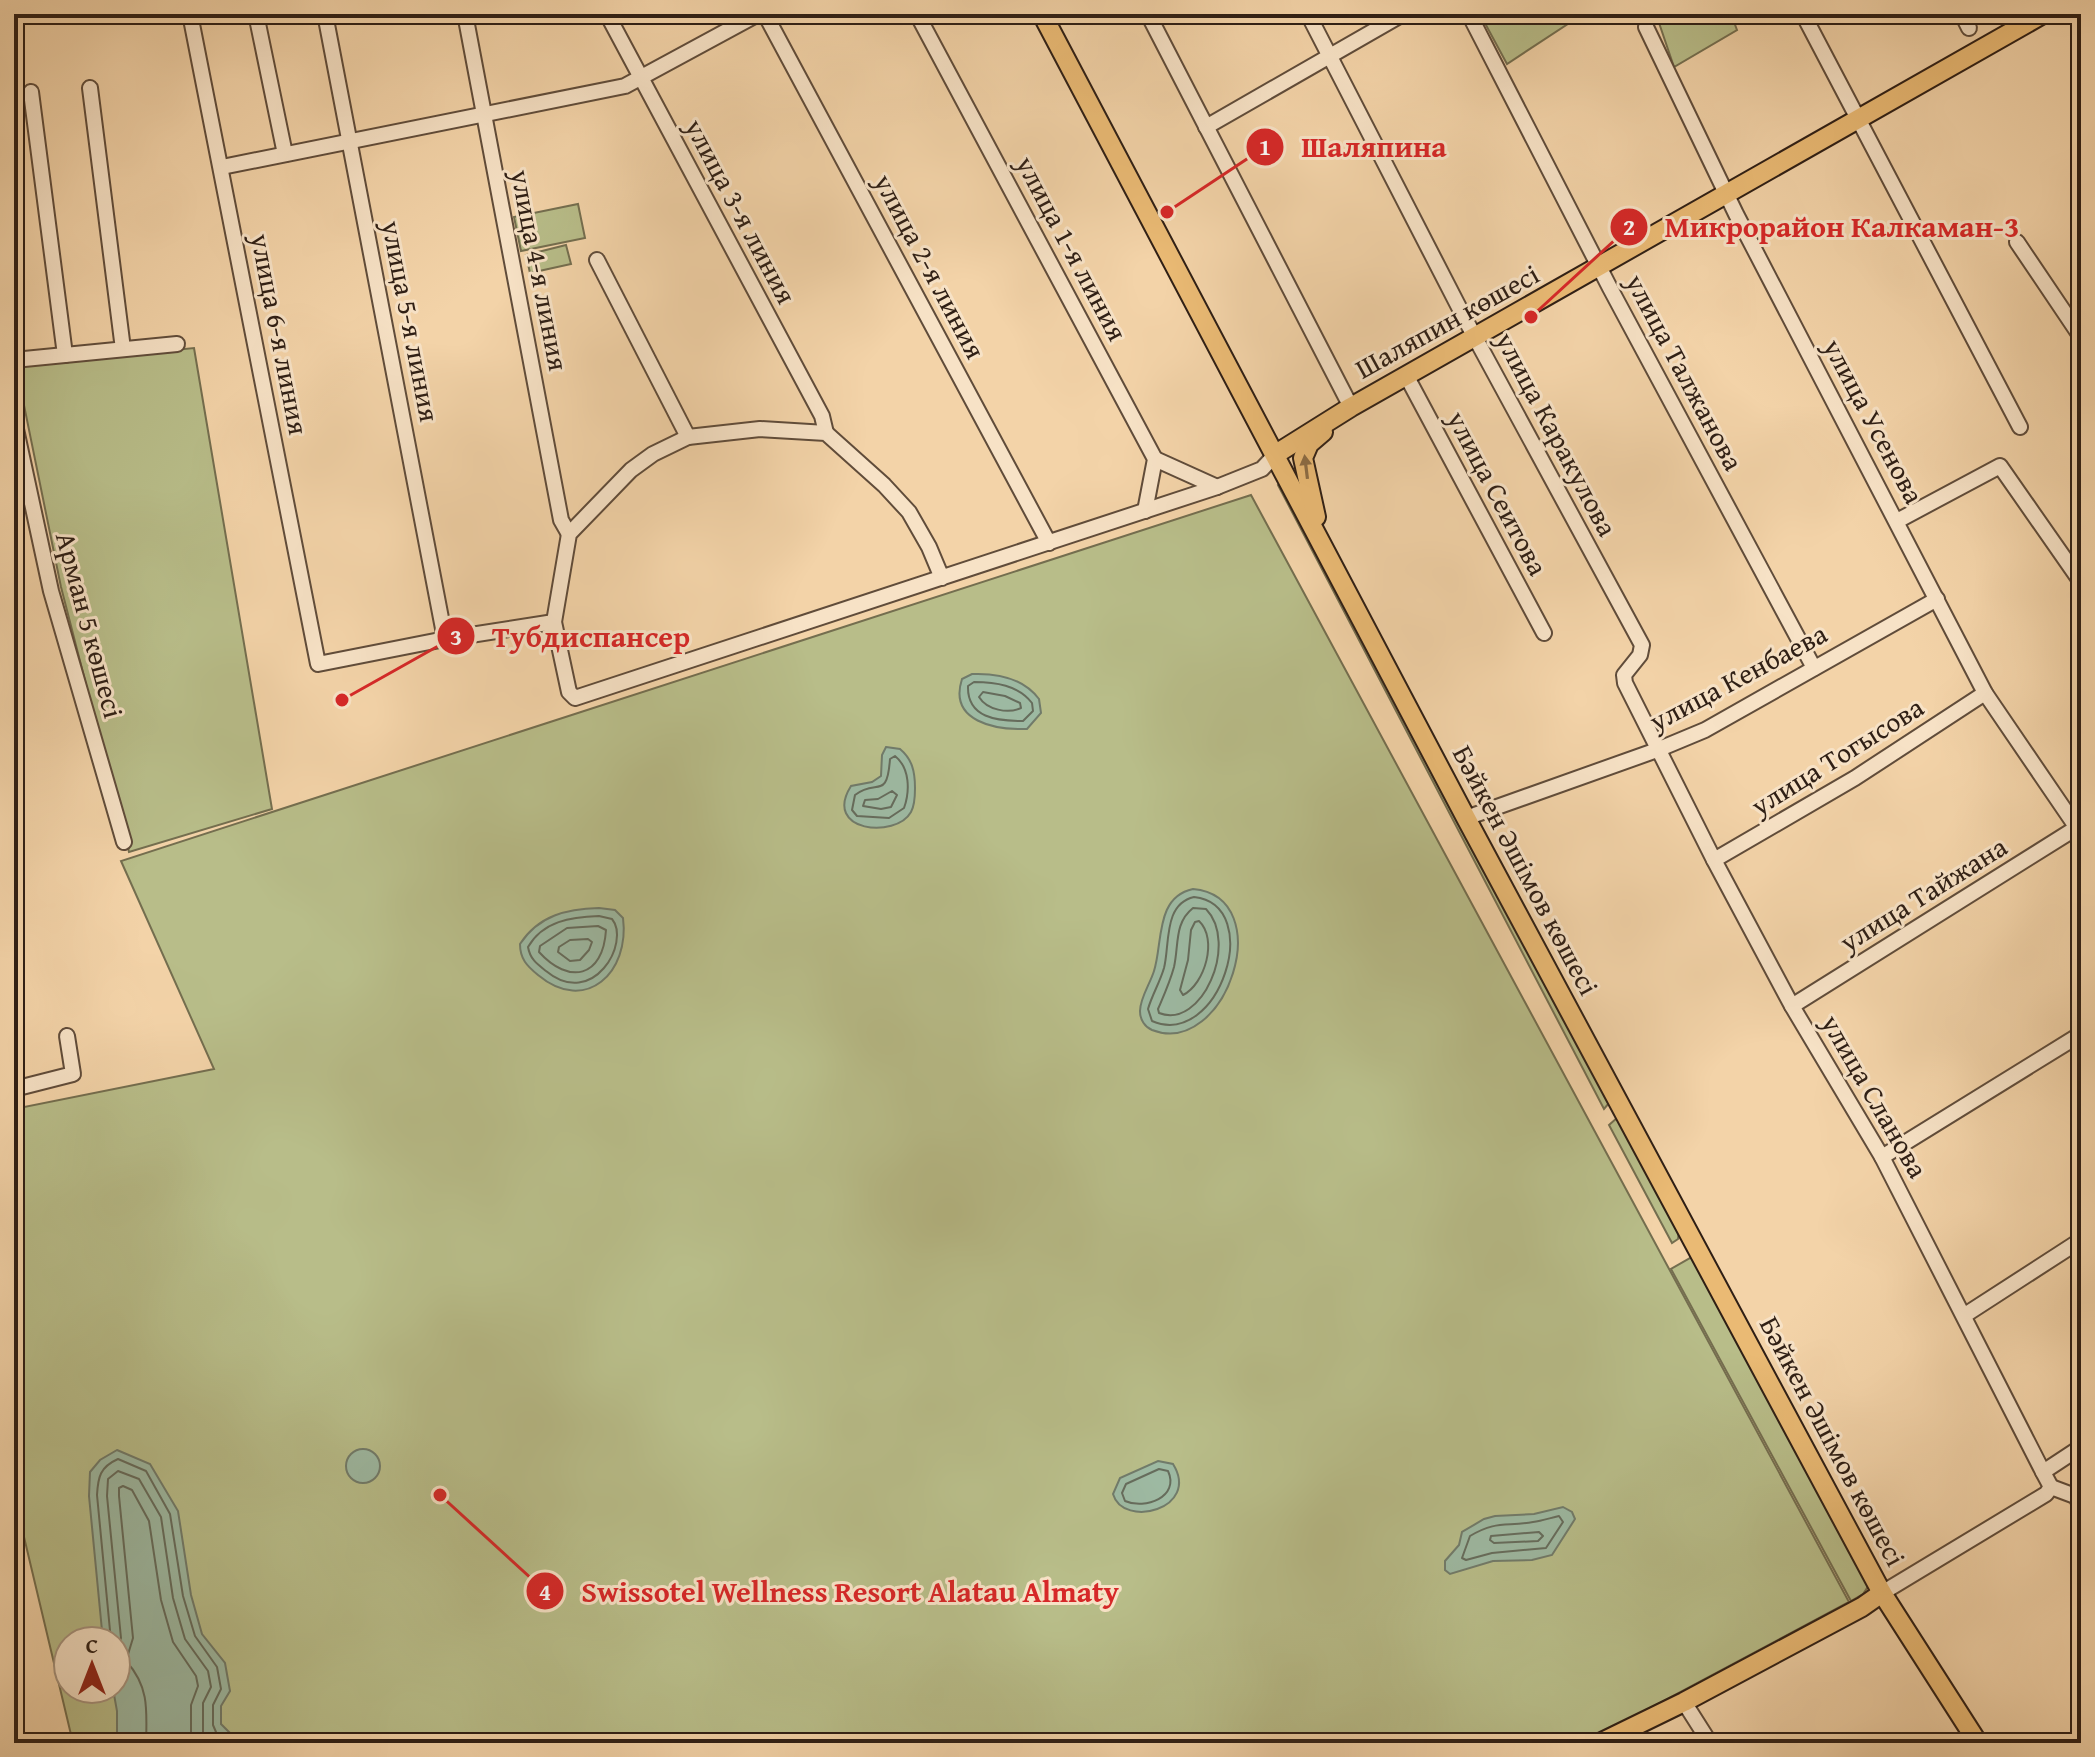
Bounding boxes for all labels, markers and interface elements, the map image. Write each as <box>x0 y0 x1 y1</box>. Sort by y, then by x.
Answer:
street label: улица 3-я линия <box>675 110 808 311</box>
callout: Шаляпина <box>1245 120 1463 174</box>
text: Шаляпина <box>1301 124 1447 168</box>
text: 1 <box>1259 129 1271 164</box>
street label: улица 1-я линия <box>1006 147 1139 348</box>
street label: улица 4-я линия <box>501 165 580 374</box>
street label: улица 2-я линия <box>864 165 997 366</box>
callout: Микрорайон Калкаман-3 <box>1609 200 2036 254</box>
text: Микрорайон Калкаман-3 <box>1665 204 2019 248</box>
text: 2 <box>1623 209 1635 244</box>
street label: улица 5-я линия <box>372 216 451 425</box>
street label: улица 6-я линия <box>241 229 320 438</box>
street label: Шаляпин көшесі <box>1347 253 1546 388</box>
street label: улица Талжанова <box>1616 265 1755 478</box>
street label: улица Каракулова <box>1486 323 1629 544</box>
street label: улица Усенова <box>1813 330 1936 511</box>
street label: улица Сеитова <box>1437 402 1559 583</box>
one-way arrow <box>1299 455 1312 480</box>
street label: Арман 5 көшесі <box>46 527 135 723</box>
callout: Тубдиспансер <box>436 609 706 663</box>
street label: улица Кенбаева <box>1641 612 1835 741</box>
text: Тубдиспансер <box>492 614 690 658</box>
text: 3 <box>450 619 462 654</box>
street label: улица Тогысова <box>1742 686 1932 826</box>
street label: Бәйкен Әшімов көшесі <box>1443 737 1610 1002</box>
street label: улица Тайжана <box>1830 825 2015 962</box>
street label: улица Сланова <box>1811 1005 1939 1186</box>
street label: Бәйкен Әшімов көшесі <box>1750 1308 1917 1573</box>
callout: Swissotel Wellness Resort Alatau Almaty <box>525 1564 1134 1618</box>
text: Swissotel Wellness Resort Alatau Almaty <box>581 1569 1119 1613</box>
text: 4 <box>539 1574 551 1609</box>
north arrow <box>52 1625 132 1705</box>
text: С <box>86 1629 98 1661</box>

